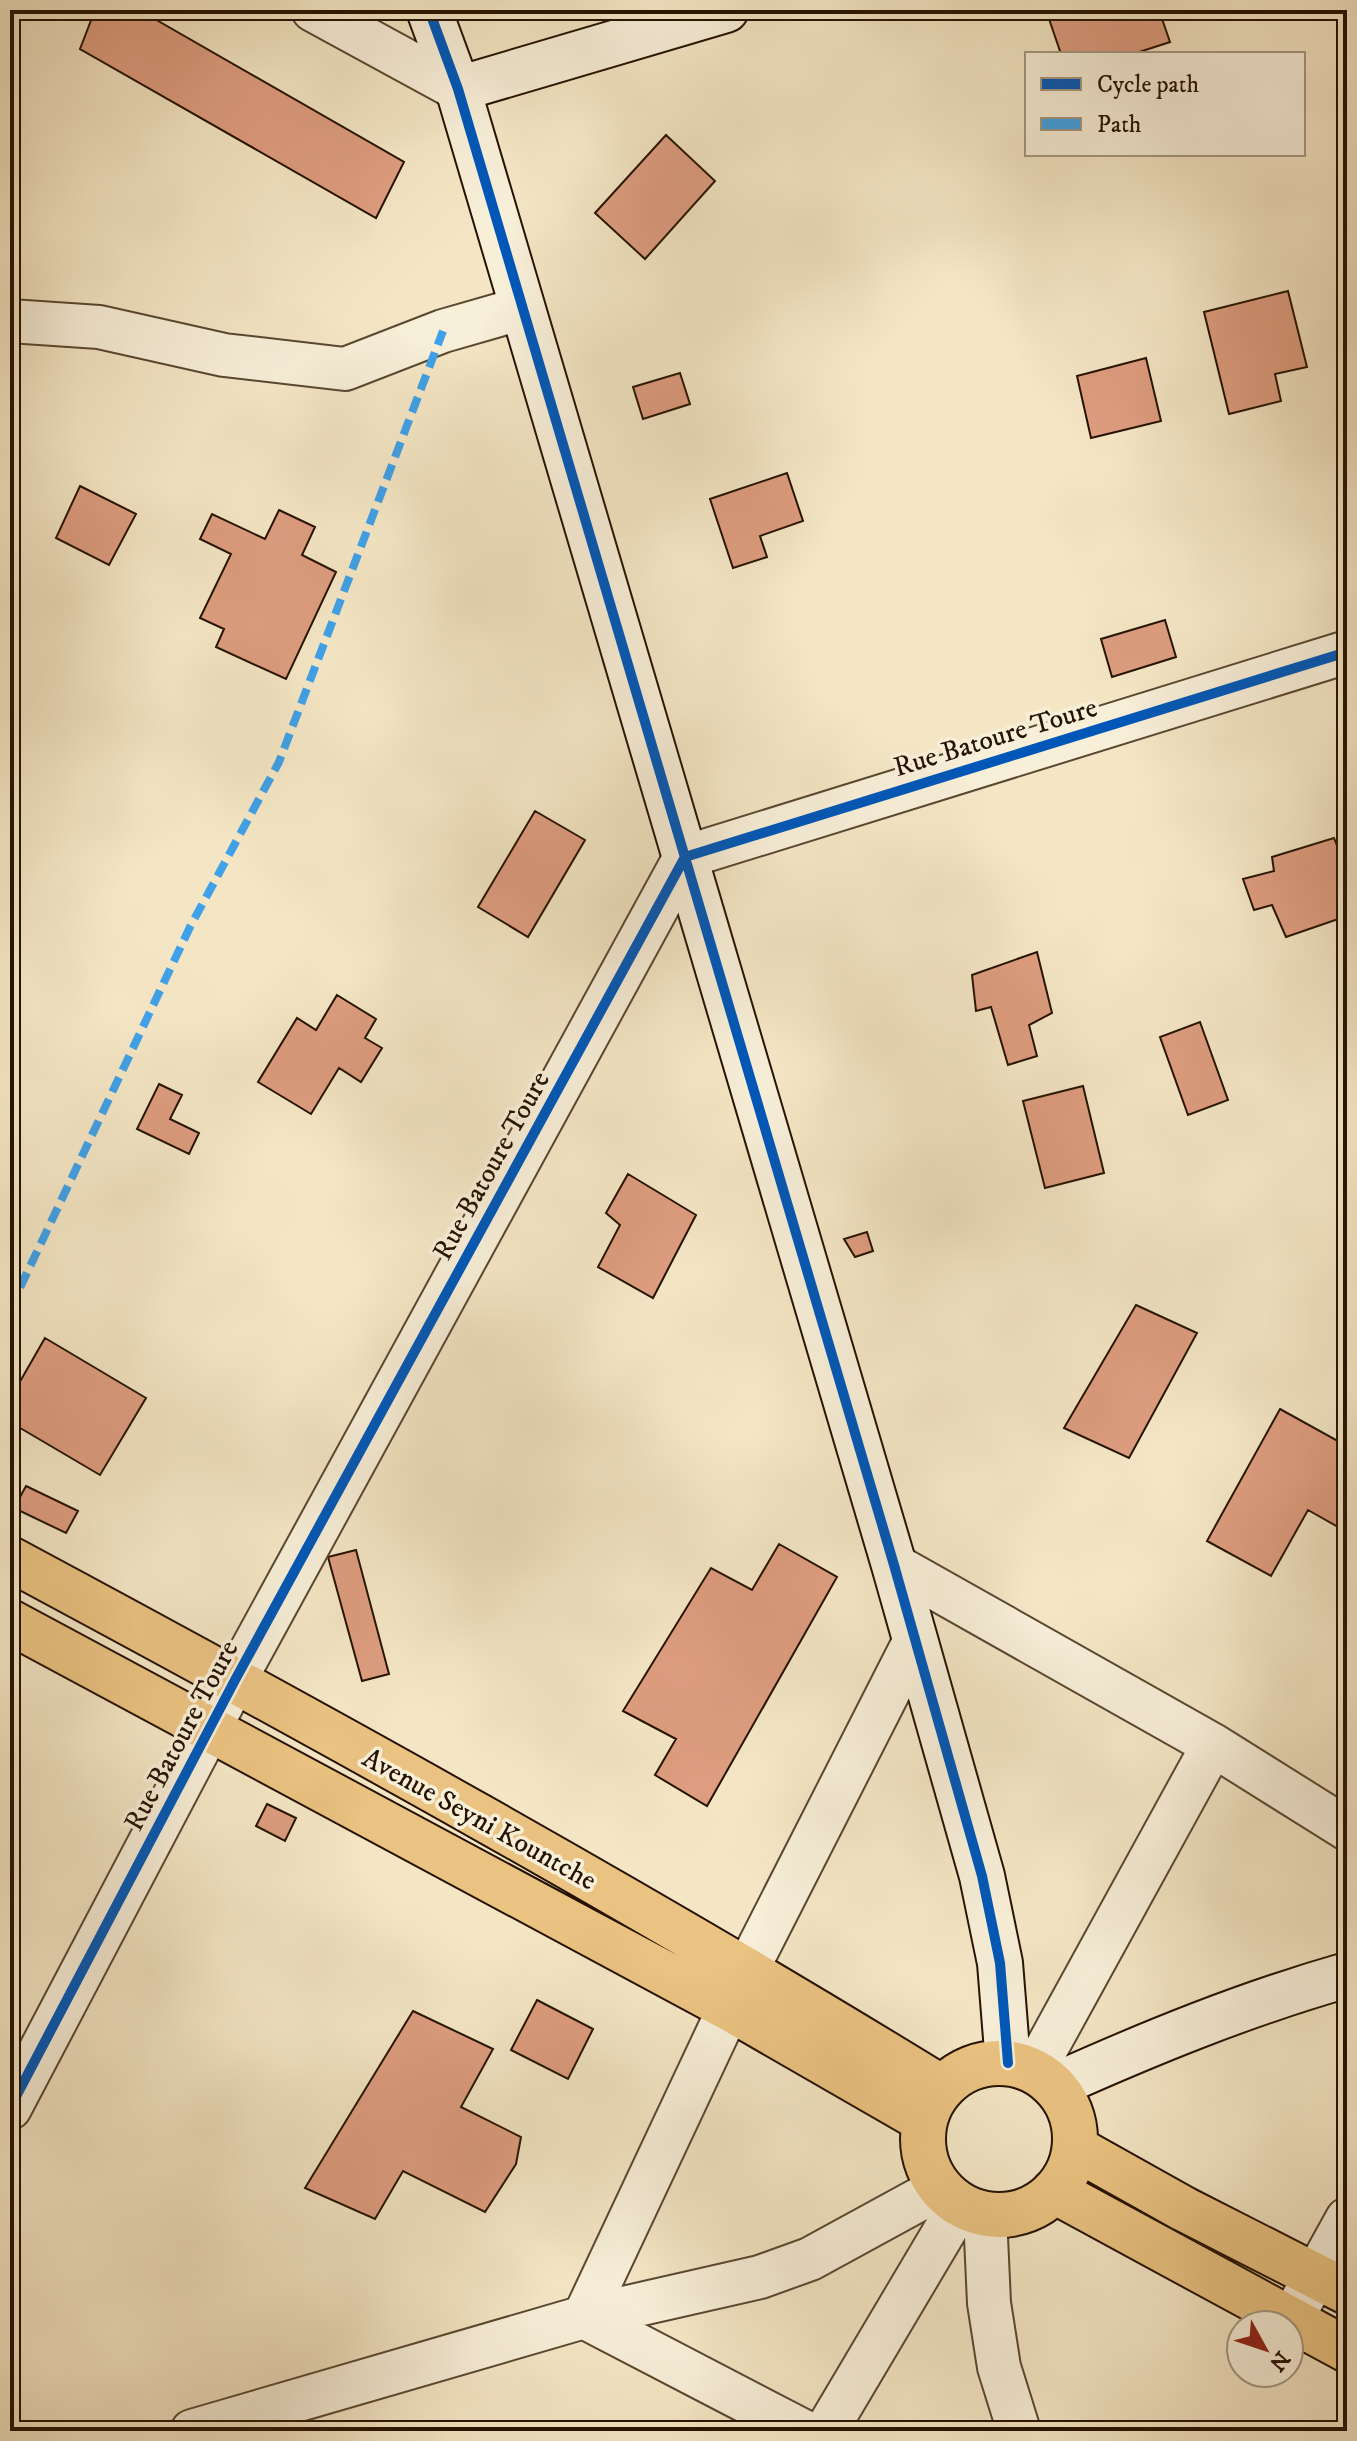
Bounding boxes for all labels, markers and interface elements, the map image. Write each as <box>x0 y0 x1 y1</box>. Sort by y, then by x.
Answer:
legend <box>1025 52 1305 156</box>
text: Cycle path <box>1097 70 1199 100</box>
text: Path <box>1097 110 1142 140</box>
street label: Rue Batoure Toure <box>889 690 1101 785</box>
street label: Rue Batoure Toure <box>425 1065 558 1266</box>
street label: Rue Batoure Toure <box>116 1634 246 1837</box>
street label: Avenue Seyni Kountche <box>356 1740 602 1898</box>
north arrow <box>1225 2309 1305 2389</box>
text: N <box>1263 2345 1295 2376</box>

